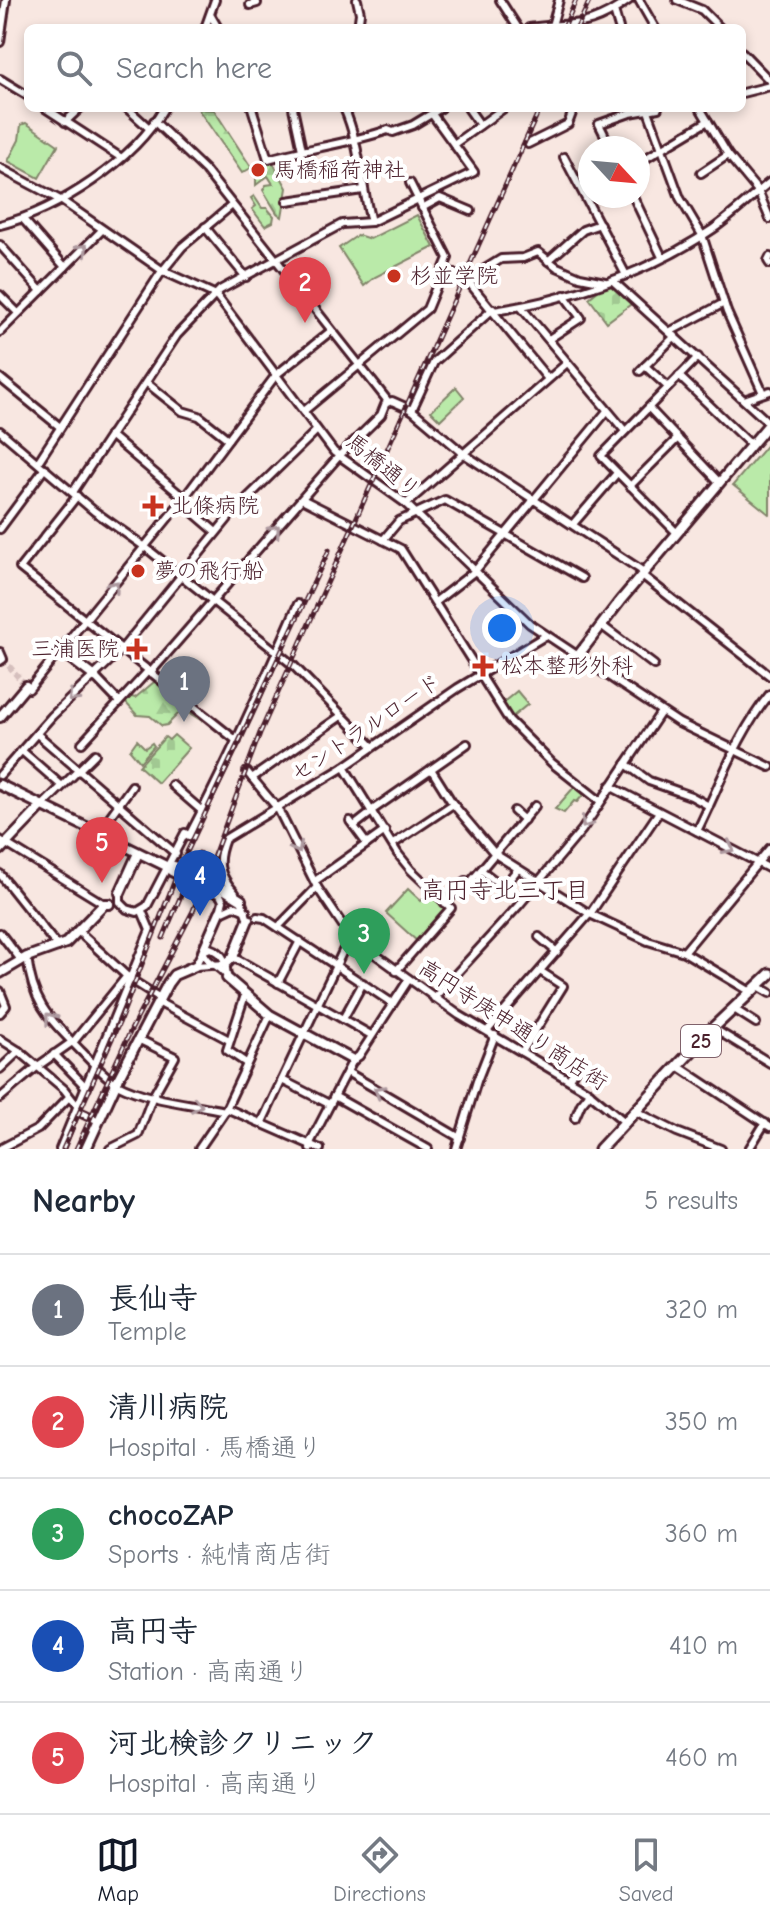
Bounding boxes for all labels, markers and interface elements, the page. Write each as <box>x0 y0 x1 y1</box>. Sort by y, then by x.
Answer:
search box <box>24 24 746 112</box>
icon: search <box>52 46 96 90</box>
text: Search here <box>116 51 272 86</box>
north arrow <box>578 136 650 208</box>
place label: 馬橋稲荷神社 <box>274 157 406 183</box>
marker: 馬橋稲荷神社 <box>249 161 267 179</box>
one-way arrow <box>74 243 88 258</box>
pin: 2 <box>279 257 331 323</box>
place label: 杉並学院 <box>410 263 498 289</box>
marker: 杉並学院 <box>385 267 403 285</box>
street label: 馬橋通り <box>341 428 425 504</box>
place label: 北條病院 <box>171 493 259 519</box>
marker: 北條病院 <box>142 495 164 517</box>
one-way arrow <box>265 524 279 539</box>
place label: 夢の飛行船 <box>154 558 264 584</box>
marker: 夢の飛行船 <box>129 562 147 580</box>
one-way arrow <box>104 581 119 595</box>
your location <box>482 608 522 648</box>
place label: 三浦医院 <box>31 636 119 662</box>
marker: 三浦医院 <box>126 638 148 660</box>
place label: 松本整形外科 <box>501 653 633 679</box>
marker: 松本整形外科 <box>472 655 494 677</box>
pin: 1 <box>158 656 210 722</box>
street label: セントラルロード <box>286 668 446 788</box>
one-way arrow <box>68 688 83 702</box>
one-way arrow <box>581 815 596 829</box>
pin: 5 <box>76 817 128 883</box>
one-way arrow <box>720 839 735 854</box>
one-way arrow <box>288 840 303 854</box>
pin: 4 <box>174 850 226 916</box>
district label: 高円寺北三丁目 <box>421 876 589 904</box>
pin: 3 <box>338 908 390 974</box>
street label: 高円寺庚申通り商店街 <box>414 954 612 1096</box>
one-way arrow <box>46 1012 60 1027</box>
road number: 25 <box>681 1025 721 1057</box>
one-way arrow <box>373 1085 388 1101</box>
one-way arrow <box>190 1096 204 1113</box>
text: Nearby <box>32 1181 135 1221</box>
text: 5 results <box>644 1186 738 1216</box>
text: 長仙寺 <box>108 1281 198 1316</box>
text: 1 <box>53 1295 63 1325</box>
text: 320 m <box>665 1295 738 1325</box>
text: Temple <box>108 1317 187 1347</box>
text: 清川病院 <box>108 1390 228 1425</box>
text: 2 <box>52 1407 64 1437</box>
text: 350 m <box>665 1407 738 1437</box>
text: Hospital · 馬橋通り <box>108 1433 323 1463</box>
text: chocoZAP <box>108 1498 233 1533</box>
text: 3 <box>52 1519 64 1549</box>
text: 360 m <box>665 1519 738 1549</box>
text: Sports · 純情商店街 <box>108 1540 330 1570</box>
text: 高円寺 <box>108 1614 198 1649</box>
text: 4 <box>52 1631 64 1661</box>
text: 410 m <box>669 1631 738 1661</box>
text: Station · 高南通り <box>108 1657 310 1687</box>
text: 河北検診クリニック <box>108 1726 378 1761</box>
text: 5 <box>51 1743 65 1773</box>
text: 460 m <box>665 1743 738 1773</box>
text: Hospital · 高南通り <box>108 1769 323 1799</box>
tab: Map <box>96 1833 140 1907</box>
tab: Directions <box>333 1833 426 1907</box>
tab: Saved <box>619 1833 674 1907</box>

